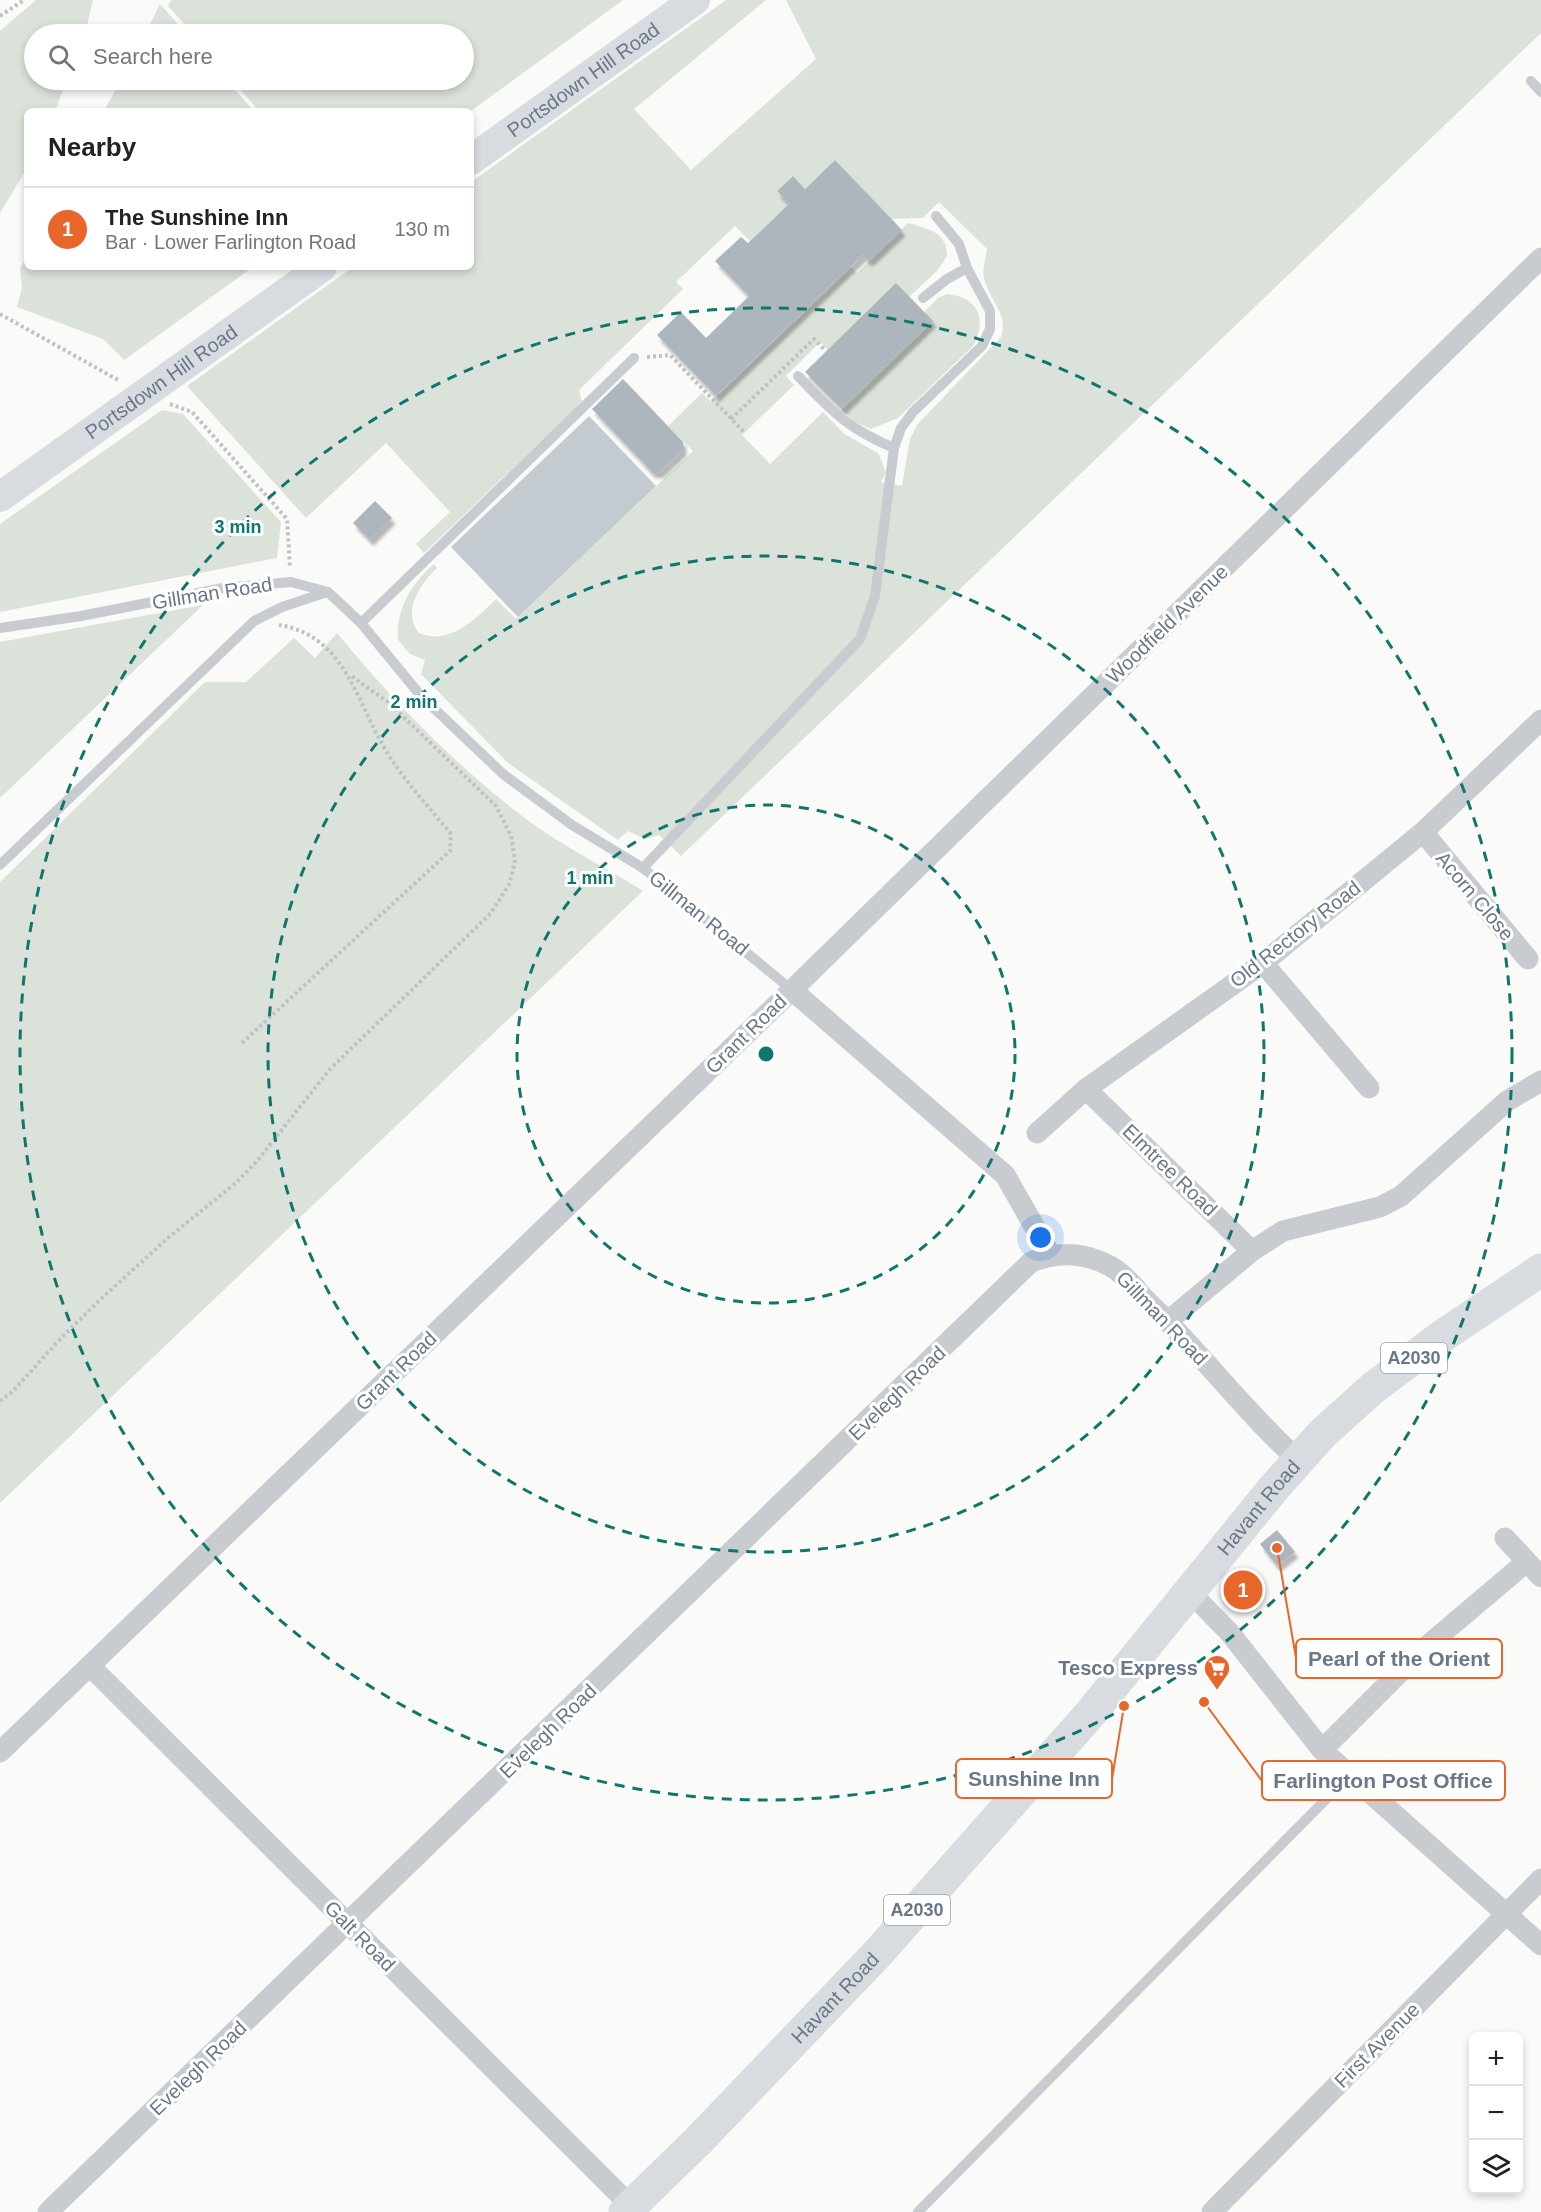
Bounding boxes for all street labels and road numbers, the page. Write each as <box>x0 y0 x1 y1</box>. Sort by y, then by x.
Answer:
street label: Portsdown Hill Road <box>503 18 663 141</box>
street label: Portsdown Hill Road <box>81 320 241 444</box>
street label: Woodfield Avenue <box>1102 560 1232 688</box>
street label: Gillman Road <box>150 573 274 613</box>
street label: Acorn Close <box>1432 847 1518 945</box>
street label: Gillman Road <box>645 866 753 960</box>
street label: Old Rectory Road <box>1226 876 1364 992</box>
street label: Grant Road <box>701 990 791 1078</box>
street label: Elmtree Road <box>1118 1120 1222 1220</box>
street label: Gillman Road <box>1112 1267 1212 1369</box>
street label: Grant Road <box>351 1327 441 1415</box>
street label: Evelegh Road <box>844 1341 950 1445</box>
road number: A2030 <box>1381 1343 1447 1373</box>
street label: Havant Road <box>1213 1456 1304 1560</box>
street label: Evelegh Road <box>495 1679 601 1783</box>
road number: A2030 <box>884 1895 950 1925</box>
street label: Galt Road <box>320 1896 400 1976</box>
street label: Havant Road <box>787 1948 883 2048</box>
street label: First Avenue <box>1330 1998 1424 2092</box>
street label: Evelegh Road <box>145 2016 251 2120</box>

